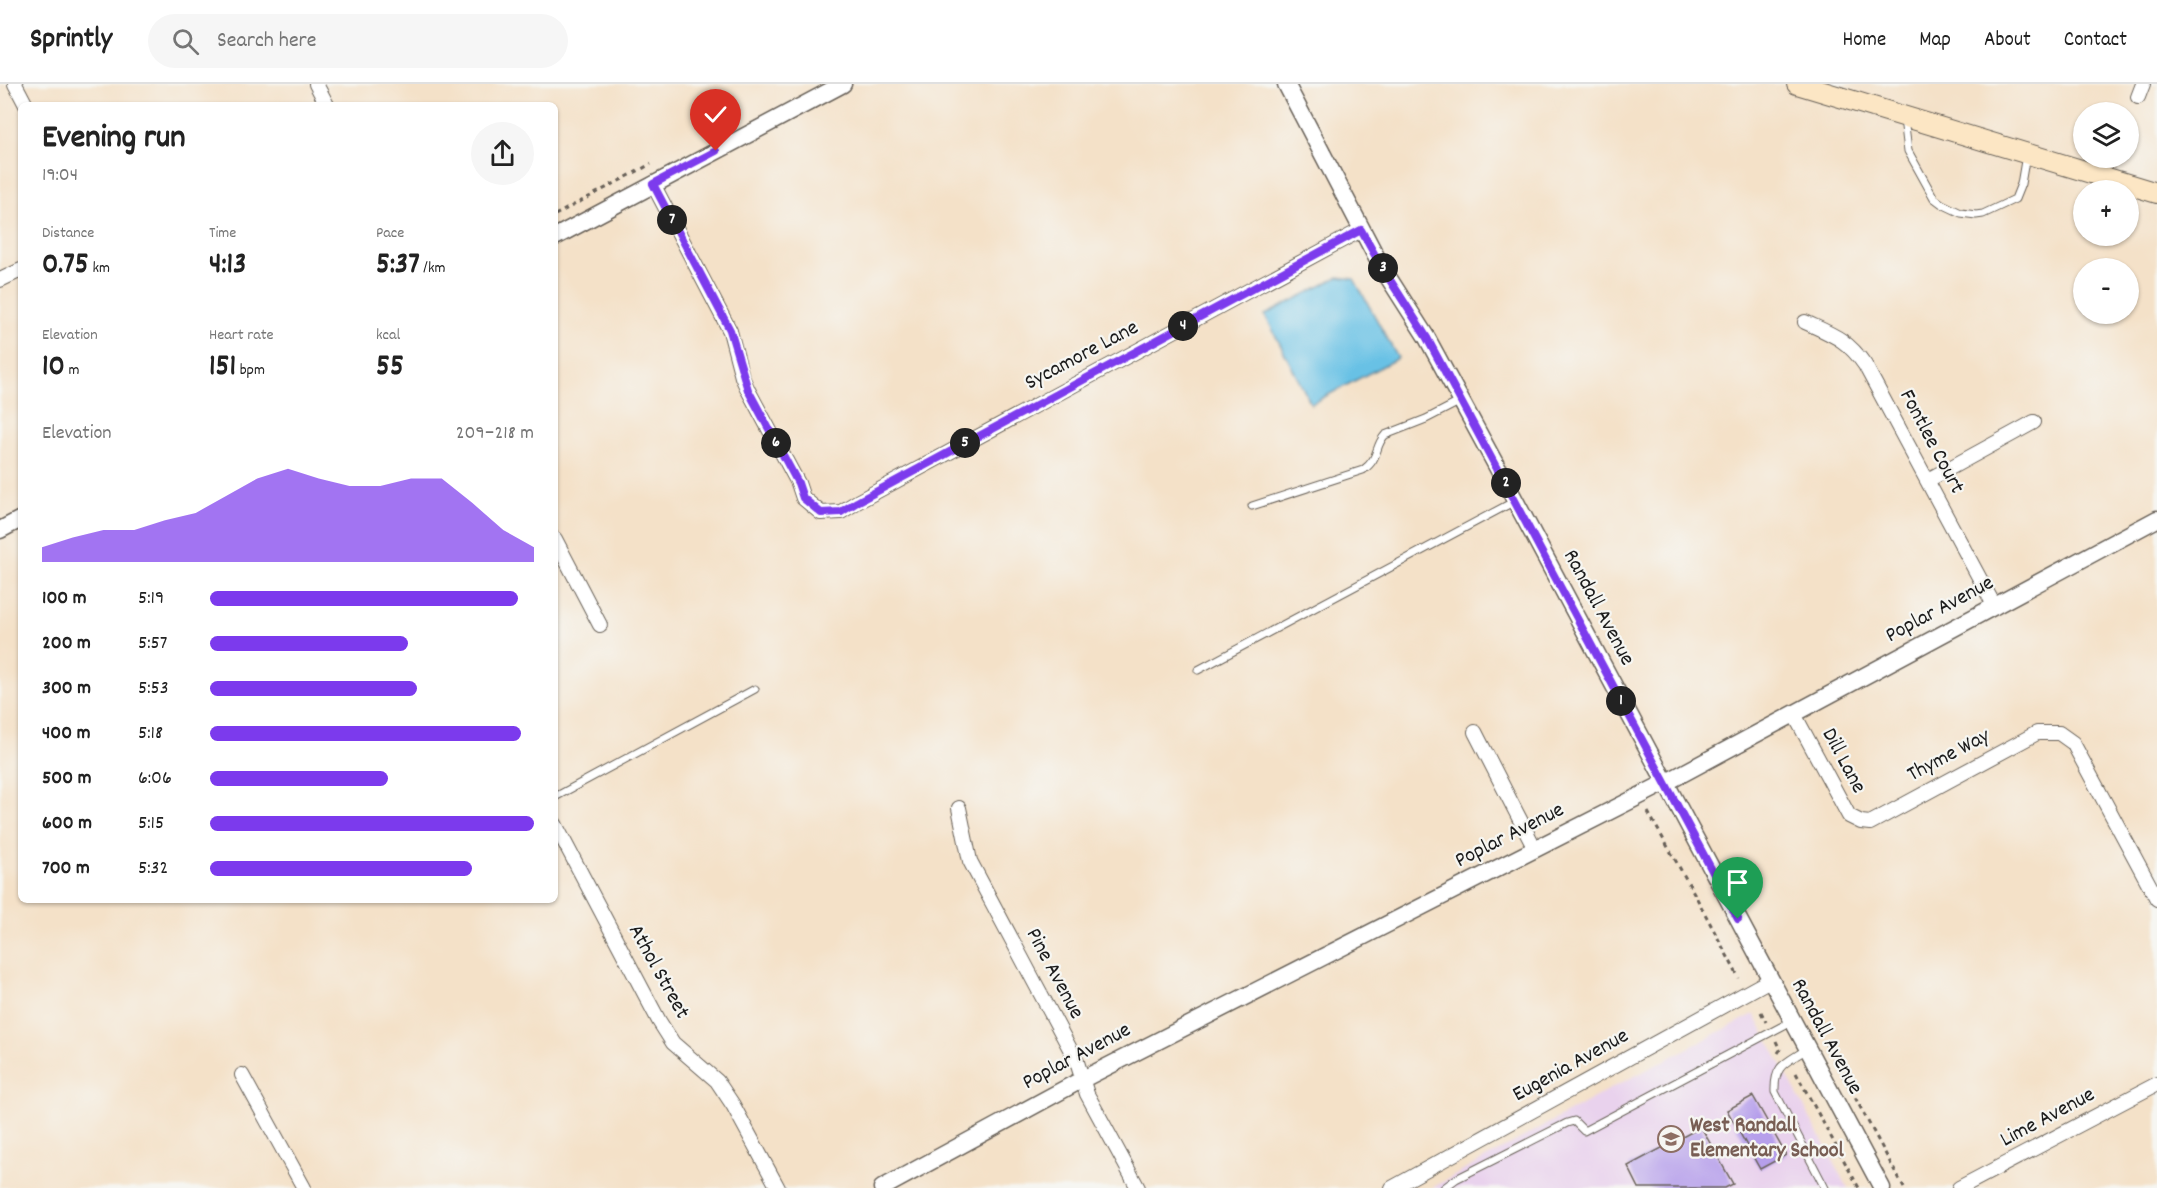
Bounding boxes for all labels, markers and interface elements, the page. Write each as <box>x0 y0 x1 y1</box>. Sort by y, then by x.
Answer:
search box <box>148 14 568 68</box>
text: Sprintly <box>30 21 112 61</box>
icon: search <box>169 25 202 58</box>
text: Search here <box>217 26 316 57</box>
text: Home <box>1842 26 1886 56</box>
text: Map <box>1919 26 1951 56</box>
text: About <box>1984 26 2031 56</box>
text: Contact <box>2064 26 2127 56</box>
pin <box>690 89 741 151</box>
icon: check <box>699 98 732 131</box>
map controls <box>2073 102 2139 324</box>
button: layers <box>2073 102 2139 168</box>
text: Evening run <box>42 116 186 163</box>
button: share <box>471 122 534 185</box>
text: 19:04 <box>42 162 78 190</box>
button: + <box>2073 180 2139 246</box>
pin: 7 <box>657 205 687 235</box>
text: 7 <box>669 208 675 231</box>
text: Distance <box>42 222 94 245</box>
text: Time <box>209 222 236 245</box>
text: Pace <box>376 222 404 245</box>
text: 0.75 <box>42 245 89 288</box>
text: 4:13 <box>209 245 246 288</box>
text: 5:37 <box>376 245 420 288</box>
pin: 3 <box>1368 253 1398 283</box>
text: 3 <box>1379 256 1387 279</box>
text: km <box>89 257 110 280</box>
text: /km <box>420 257 445 280</box>
button: − <box>2073 258 2139 324</box>
pin: 4 <box>1168 311 1198 341</box>
street label: Sycamore Lane <box>1020 313 1144 399</box>
text: 4 <box>1180 314 1186 337</box>
text: Elevation <box>42 324 98 347</box>
text: Heart rate <box>209 324 274 347</box>
text: kcal <box>376 324 400 347</box>
text: 10 <box>42 347 65 390</box>
text: 151 <box>209 347 236 390</box>
text: 55 <box>376 347 404 390</box>
text: m <box>65 359 80 382</box>
text: bpm <box>236 359 265 382</box>
street label: Fontlee Court <box>1891 384 1971 500</box>
text: Elevation <box>42 420 112 448</box>
text: 209–218 m <box>456 420 534 448</box>
pin: 6 <box>761 428 791 458</box>
pin: 5 <box>950 428 980 458</box>
text: 6 <box>772 431 780 454</box>
text: 5 <box>961 431 969 454</box>
pin: 2 <box>1491 468 1521 498</box>
text: 2 <box>1503 471 1510 494</box>
street label: Randall Avenue <box>1554 544 1642 672</box>
street label: Poplar Avenue <box>1880 568 2000 652</box>
text: 100 m <box>42 585 87 613</box>
text: 5:19 <box>138 585 164 613</box>
text: 200 m <box>42 630 91 658</box>
text: 5:57 <box>138 630 168 658</box>
text: 300 m <box>42 675 91 703</box>
text: 5:53 <box>138 675 169 703</box>
pin: 1 <box>1606 686 1636 716</box>
text: 1 <box>1619 689 1623 712</box>
text: 400 m <box>42 720 90 748</box>
text: 5:18 <box>138 720 163 748</box>
street label: Thyme Way <box>1902 721 1997 791</box>
street label: Dill Lane <box>1813 723 1873 799</box>
text: 500 m <box>42 765 91 793</box>
text: 6:06 <box>138 765 172 793</box>
street label: Poplar Avenue <box>1450 795 1570 877</box>
text: 600 m <box>42 810 92 838</box>
text: 5:15 <box>138 810 164 838</box>
text: 700 m <box>42 855 90 883</box>
text: 5:32 <box>138 855 168 883</box>
pin <box>1712 857 1763 919</box>
icon: arrive <box>1721 866 1754 899</box>
street label: Athol Street <box>619 919 697 1025</box>
street label: Pine Avenue <box>1017 923 1091 1025</box>
street label: Randall Avenue <box>1782 973 1870 1101</box>
street label: Poplar Avenue <box>1017 1015 1137 1099</box>
street label: Eugenia Avenue <box>1507 1021 1635 1111</box>
street label: Lime Avenue <box>1995 1080 2101 1156</box>
place label: West Randall Elementary School <box>1690 1111 1845 1167</box>
school or university icon: West Randall Elementary School <box>1656 1124 1686 1154</box>

